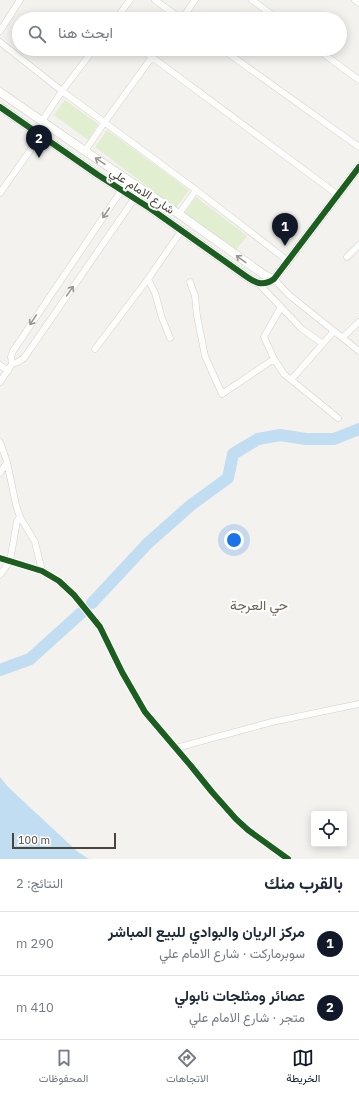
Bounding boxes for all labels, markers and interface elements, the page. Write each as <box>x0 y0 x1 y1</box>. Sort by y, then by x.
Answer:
search box <box>12 12 347 56</box>
icon: search <box>26 23 48 45</box>
text: ابحث هنا <box>58 23 113 42</box>
pin: 2 <box>26 125 52 158</box>
one-way arrow <box>95 157 106 165</box>
street label: شارع الامام علي <box>106 164 177 220</box>
one-way arrow <box>102 207 110 218</box>
pin: 1 <box>272 213 298 246</box>
one-way arrow <box>236 255 247 263</box>
one-way arrow <box>66 286 74 297</box>
one-way arrow <box>29 314 37 325</box>
your location <box>224 530 244 550</box>
district label: حي العرجة <box>230 596 288 617</box>
map controls <box>311 811 347 847</box>
button: locate <box>311 811 347 847</box>
scale bar <box>12 831 116 850</box>
text: 100 m <box>18 833 50 847</box>
text: بالقرب منك <box>264 872 343 894</box>
text: النتائج: 2 <box>16 875 63 892</box>
text: مركز الريان والبوادي للبيع المباشر <box>108 922 305 941</box>
text: 290 m <box>16 935 54 952</box>
text: 1 <box>326 935 334 952</box>
text: سوبرماركت · شارع الامام علي <box>159 945 305 962</box>
text: عصائر ومثلجات نابولي <box>175 986 305 1005</box>
text: 410 m <box>16 999 54 1016</box>
text: 2 <box>326 999 334 1016</box>
text: متجر · شارع الامام علي <box>189 1009 305 1026</box>
tab: المحفوظات <box>39 1047 88 1088</box>
tab: الاتجاهات <box>166 1047 209 1088</box>
tab: الخريطة <box>286 1047 320 1088</box>

